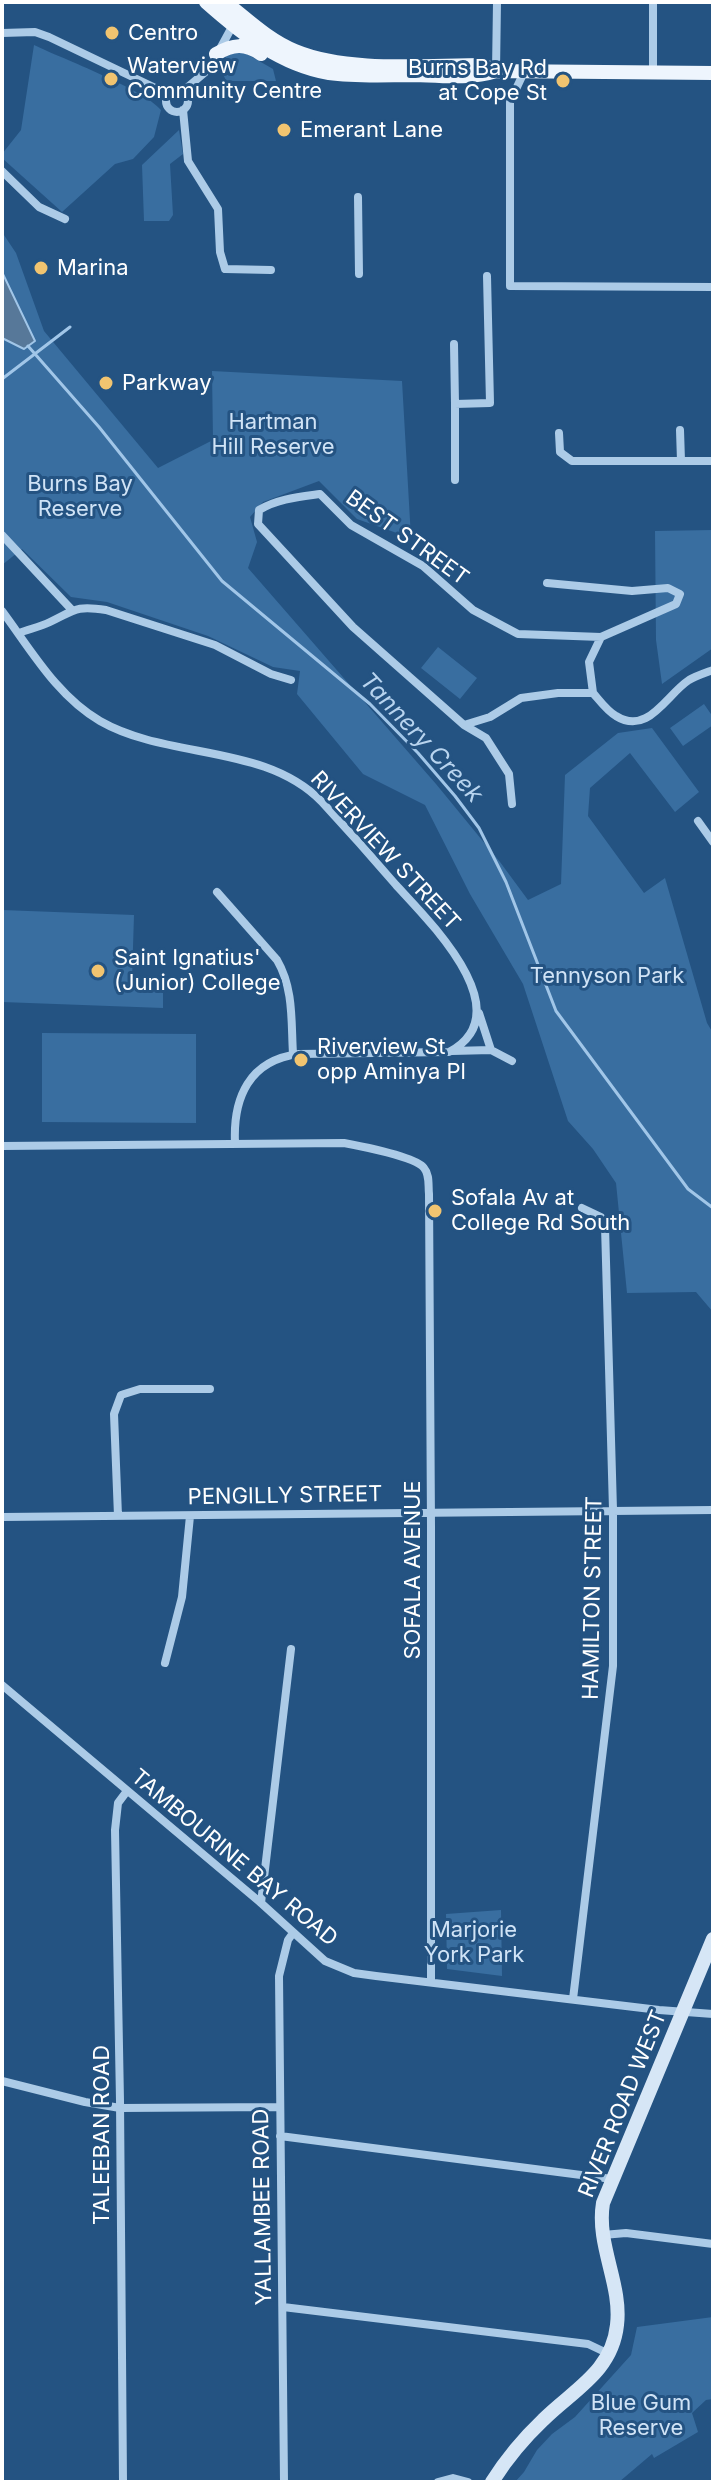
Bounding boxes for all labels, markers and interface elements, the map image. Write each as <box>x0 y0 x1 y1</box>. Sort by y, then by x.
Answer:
place label: Centro <box>128 20 198 46</box>
marker: Centro <box>103 24 121 42</box>
place label: Waterview Community Centre <box>127 53 322 104</box>
place label: Burns Bay Rd at Cope St <box>408 55 547 106</box>
marker: Waterview Community Centre <box>102 70 120 88</box>
marker: Burns Bay Rd at Cope St <box>554 72 572 90</box>
place label: Emerant Lane <box>300 117 443 143</box>
marker: Emerant Lane <box>275 121 293 139</box>
place label: Marina <box>57 255 129 281</box>
marker: Marina <box>32 259 50 277</box>
place label: Parkway <box>122 370 212 396</box>
marker: Parkway <box>97 374 115 392</box>
park label: Hartman Hill Reserve <box>211 409 335 460</box>
park label: Burns Bay Reserve <box>27 471 133 522</box>
street label: BEST STREET <box>340 485 474 591</box>
water label: Tannery Creek <box>353 667 489 809</box>
street label: RIVERVIEW STREET <box>305 766 465 936</box>
place label: Saint Ignatius' (Junior) College <box>114 945 281 996</box>
marker: Saint Ignatius' (Junior) College <box>89 962 107 980</box>
park label: Tennyson Park <box>530 963 684 989</box>
place label: Riverview St opp Aminya Pl <box>317 1034 466 1086</box>
marker: Riverview St opp Aminya Pl <box>292 1051 310 1069</box>
place label: Sofala Av at College Rd South <box>451 1185 630 1236</box>
marker: Sofala Av at College Rd South <box>426 1202 444 1220</box>
street label: SOFALA AVENUE <box>400 1480 426 1660</box>
street label: PENGILLY STREET <box>188 1481 382 1511</box>
street label: HAMILTON STREET <box>578 1496 608 1700</box>
street label: TAMBOURINE BAY ROAD <box>125 1764 343 1952</box>
park label: Marjorie York Park <box>424 1917 524 1968</box>
street label: RIVER ROAD WEST <box>573 2007 673 2201</box>
street label: TALEEBAN ROAD <box>89 2045 115 2225</box>
street label: YALLAMBEE ROAD <box>248 2108 278 2306</box>
park label: Blue Gum Reserve <box>591 2390 691 2442</box>

